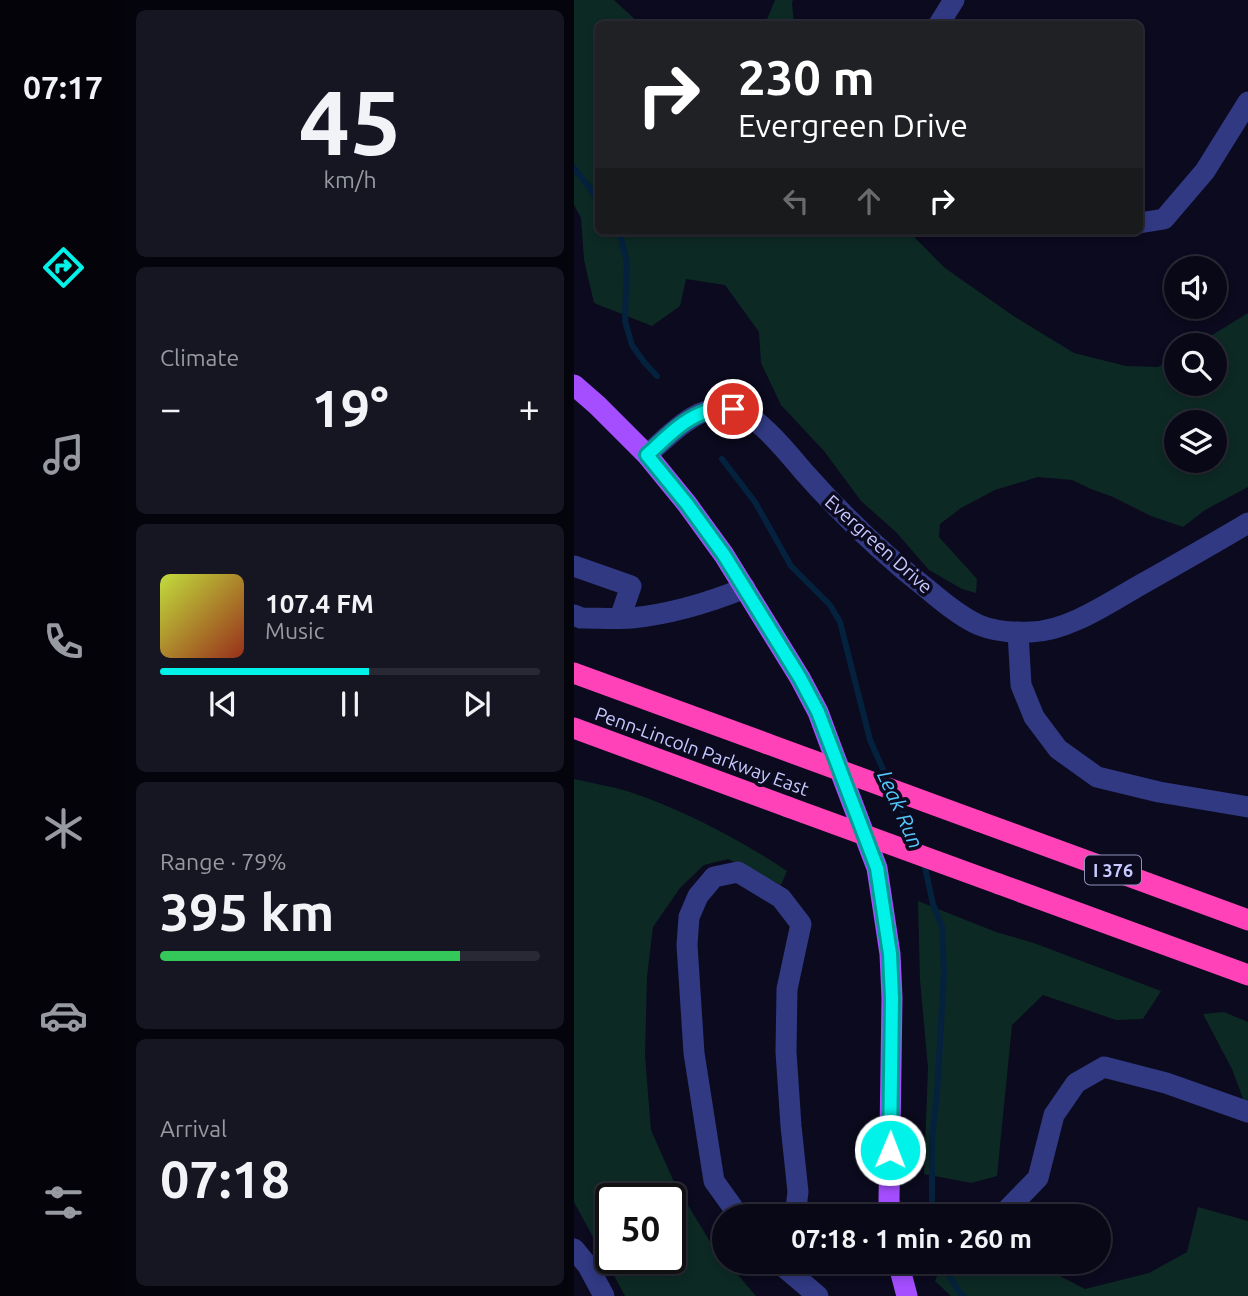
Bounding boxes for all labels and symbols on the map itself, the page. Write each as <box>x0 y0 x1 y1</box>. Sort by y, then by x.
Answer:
pin <box>703 379 763 439</box>
street label: Evergreen Drive <box>821 490 937 598</box>
street label: Penn-Lincoln Parkway East <box>592 702 812 800</box>
water label: Leak Run <box>873 766 929 852</box>
road number: I 376 <box>1085 856 1141 884</box>
position arrow <box>853 1113 927 1187</box>
speed limit sign: 50 <box>595 1183 686 1274</box>

